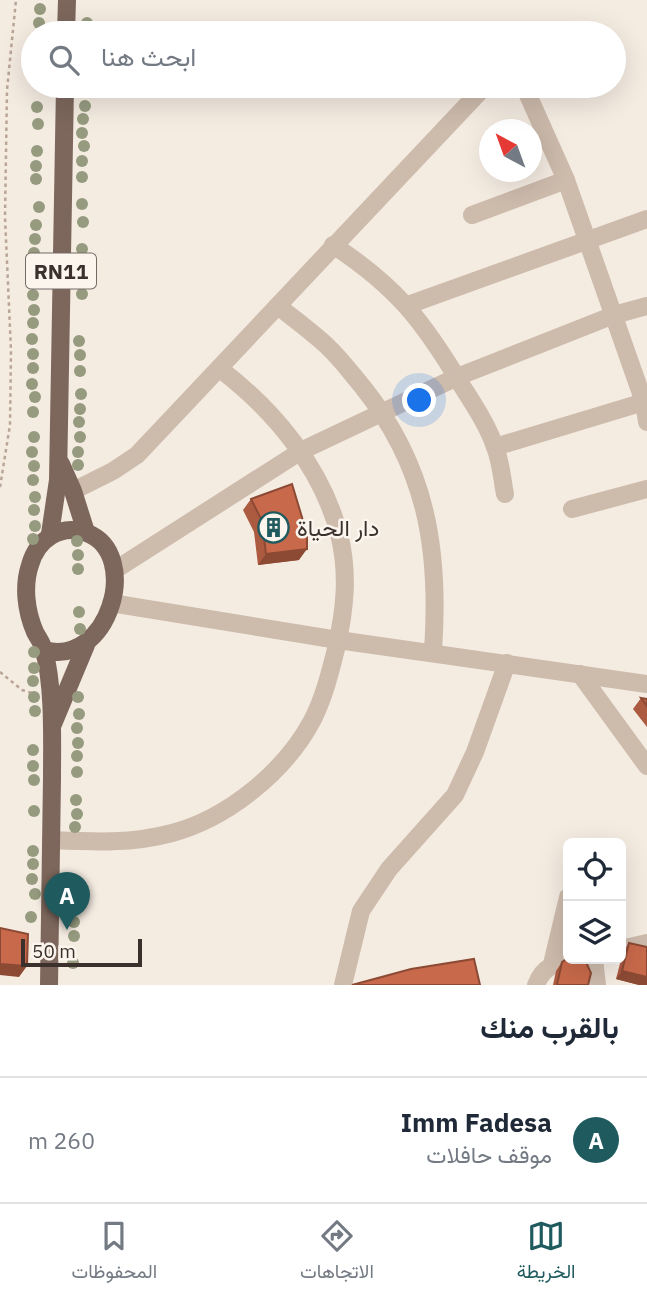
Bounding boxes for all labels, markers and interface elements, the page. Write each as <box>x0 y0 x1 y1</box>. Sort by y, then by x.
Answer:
search box <box>21 21 626 98</box>
text: ابحث هنا <box>101 39 196 73</box>
icon: search <box>45 41 83 79</box>
north arrow <box>479 119 542 182</box>
road number: RN11 <box>26 254 96 288</box>
your location <box>402 383 436 417</box>
building icon: دار الحياة <box>257 510 291 544</box>
place label: دار الحياة <box>297 512 379 543</box>
map controls <box>563 838 626 964</box>
button: locate <box>563 838 626 901</box>
pin: A <box>44 872 90 930</box>
button: layers <box>563 901 626 964</box>
scale bar <box>21 936 142 968</box>
text: 50 m <box>32 939 76 963</box>
text: بالقرب منك <box>480 1007 619 1046</box>
text: Imm Fadesa <box>401 1105 552 1139</box>
text: 260 m <box>28 1125 95 1155</box>
text: A <box>588 1125 604 1155</box>
text: موقف حافلات <box>426 1139 552 1169</box>
tab: المحفوظات <box>72 1217 157 1288</box>
tab: الاتجاهات <box>300 1217 374 1288</box>
tab: الخريطة <box>517 1217 576 1288</box>

